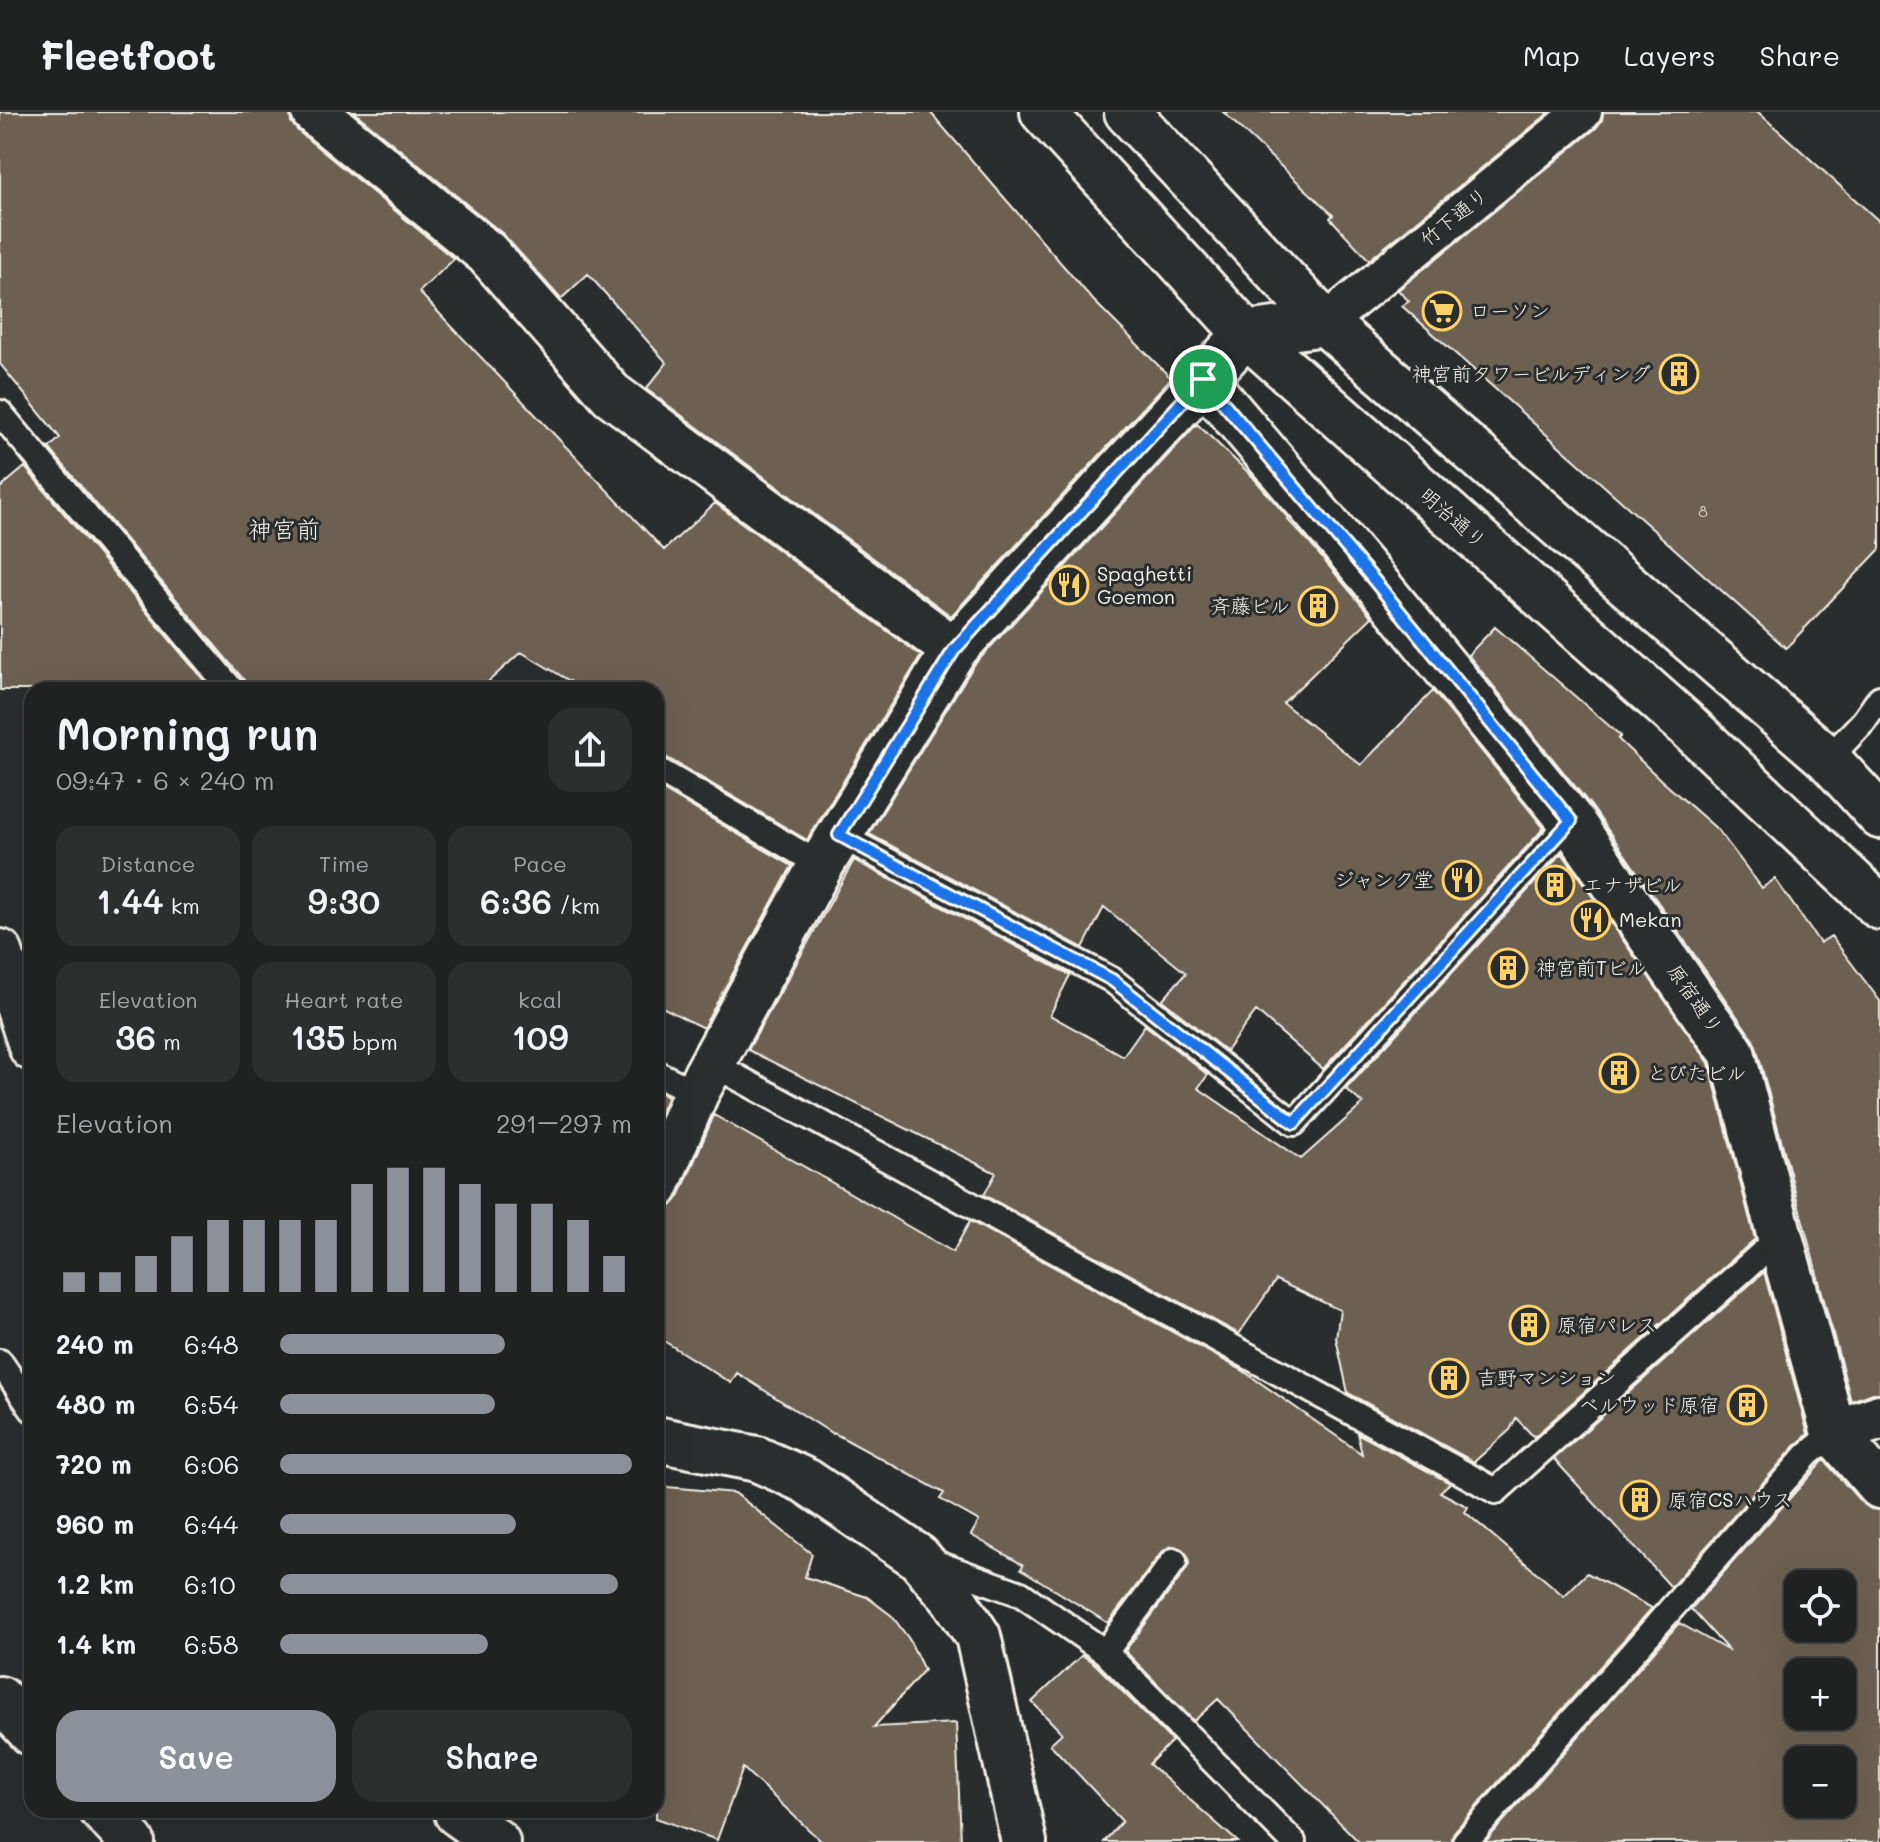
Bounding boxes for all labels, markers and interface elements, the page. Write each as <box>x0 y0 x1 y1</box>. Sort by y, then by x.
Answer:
text: Fleetfoot <box>40 30 216 80</box>
text: Map <box>1523 37 1580 73</box>
text: Layers <box>1624 37 1716 73</box>
text: Share <box>1760 37 1840 73</box>
street label: 竹下通り <box>1414 181 1493 251</box>
supermarket icon: ローソン <box>1421 290 1463 332</box>
place label: ローソン <box>1470 297 1550 323</box>
pin <box>1169 345 1237 413</box>
building icon: 神宮前タワービルディング <box>1658 353 1700 395</box>
icon: arrive <box>1181 357 1225 401</box>
place label: 神宮前タワービルディング <box>1411 360 1651 386</box>
street label: 明治通り <box>1415 481 1492 553</box>
house number: 8 <box>1698 500 1708 521</box>
district label: 神宮前 <box>248 513 320 544</box>
place label: Spaghetti Goemon <box>1097 560 1192 609</box>
restaurant icon: Spaghetti Goemon <box>1048 564 1090 606</box>
building icon: 斉藤ビル <box>1297 585 1339 627</box>
place label: 斉藤ビル <box>1210 592 1290 618</box>
text: Morning run <box>56 704 319 761</box>
button: share <box>548 708 632 792</box>
text: 09:47 · 6 × 240 m <box>56 763 274 797</box>
text: Distance <box>101 849 195 878</box>
text: Time <box>319 849 369 878</box>
text: Pace <box>513 849 567 878</box>
restaurant icon: ジャンク堂 <box>1441 859 1483 901</box>
building icon: エナザビル <box>1534 864 1576 906</box>
place label: ジャンク堂 <box>1334 866 1434 892</box>
place label: エナザビル <box>1583 871 1683 897</box>
text: 1.44 <box>96 878 164 923</box>
text: 9:30 <box>308 878 380 923</box>
text: 6:36 <box>480 878 552 923</box>
text: km <box>164 891 200 920</box>
text: /km <box>552 891 600 920</box>
restaurant icon: Mekan <box>1570 899 1612 941</box>
place label: Mekan <box>1619 906 1681 932</box>
building icon: 神宮前Tビル <box>1487 947 1529 989</box>
place label: 神宮前Tビル <box>1536 954 1647 980</box>
street label: 原宿通り <box>1662 958 1729 1039</box>
text: Elevation <box>99 985 197 1014</box>
text: Heart rate <box>285 985 403 1014</box>
text: kcal <box>518 985 562 1014</box>
text: 36 <box>115 1014 156 1059</box>
text: 135 <box>290 1014 346 1059</box>
text: 109 <box>512 1014 568 1059</box>
text: m <box>156 1027 181 1056</box>
text: bpm <box>346 1027 398 1056</box>
building icon: とびたビル <box>1598 1052 1640 1094</box>
place label: とびたビル <box>1647 1059 1747 1085</box>
text: Elevation <box>56 1106 173 1140</box>
text: 291–297 m <box>496 1106 632 1140</box>
building icon: 原宿パレス <box>1508 1304 1550 1346</box>
place label: 原宿パレス <box>1557 1311 1657 1337</box>
text: 240 m <box>56 1327 134 1361</box>
text: 6:48 <box>184 1327 239 1361</box>
building icon: 吉野マンション <box>1428 1357 1470 1399</box>
place label: 吉野マンション <box>1477 1364 1616 1390</box>
building icon: ベルウッド原宿 <box>1726 1384 1768 1426</box>
text: 480 m <box>56 1387 135 1421</box>
text: 6:54 <box>184 1387 238 1421</box>
place label: ベルウッド原宿 <box>1579 1391 1719 1417</box>
text: 720 m <box>56 1447 132 1481</box>
text: 6:06 <box>184 1447 240 1481</box>
building icon: 原宿CSハウス <box>1619 1479 1661 1521</box>
place label: 原宿CSハウス <box>1668 1486 1792 1512</box>
text: 960 m <box>56 1507 134 1541</box>
text: 6:44 <box>184 1507 238 1541</box>
text: 1.2 km <box>56 1567 134 1601</box>
text: 6:10 <box>184 1567 235 1601</box>
map controls <box>1784 1570 1856 1818</box>
button: locate <box>1784 1570 1856 1642</box>
text: 1.4 km <box>56 1627 136 1661</box>
text: 6:58 <box>184 1627 239 1661</box>
button: + <box>1784 1658 1856 1730</box>
button: Save <box>56 1710 336 1802</box>
button: Share <box>352 1710 632 1802</box>
button: − <box>1784 1746 1856 1818</box>

